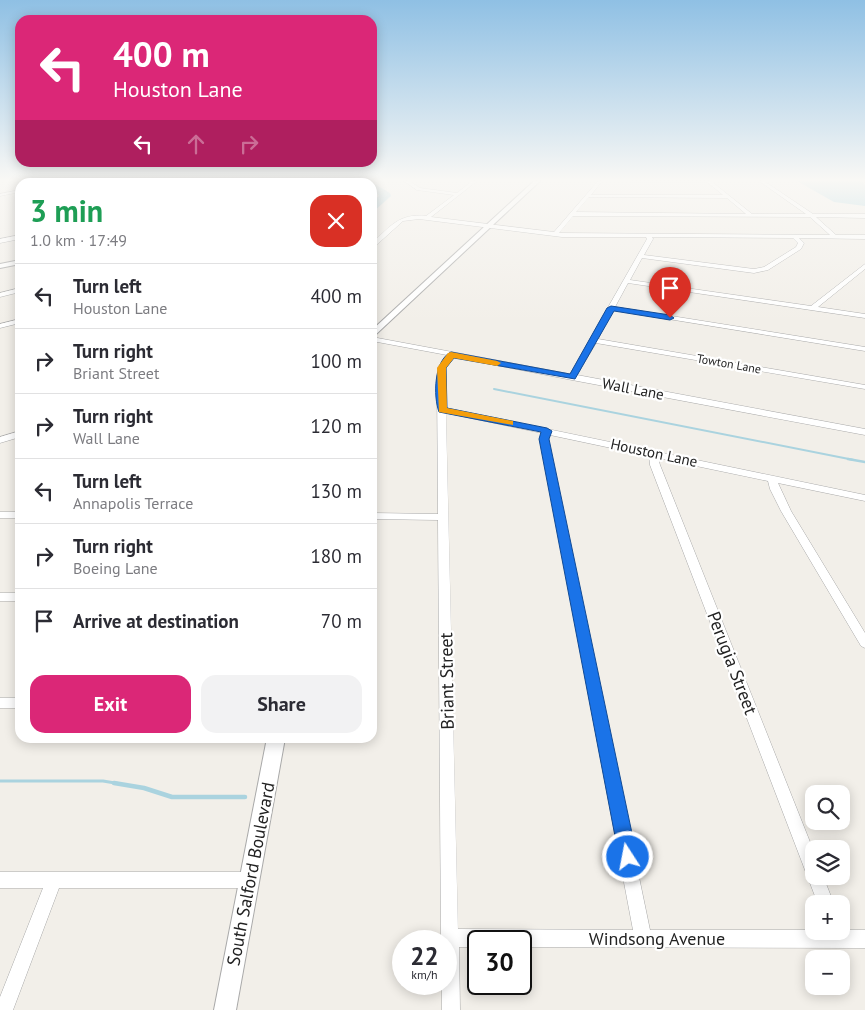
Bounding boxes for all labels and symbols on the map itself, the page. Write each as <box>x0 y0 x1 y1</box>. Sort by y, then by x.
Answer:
pin <box>649 267 691 318</box>
street label: Towton Lane <box>696 350 762 377</box>
street label: Wall Lane <box>600 373 666 404</box>
street label: Houston Lane <box>609 434 699 471</box>
street label: Perugia Street <box>702 608 763 718</box>
street label: Briant Street <box>434 632 459 730</box>
street label: South Salford Boulevard <box>221 780 280 968</box>
position arrow <box>601 830 653 882</box>
street label: Windsong Avenue <box>589 927 725 950</box>
speed limit sign: 30 <box>467 930 532 995</box>

